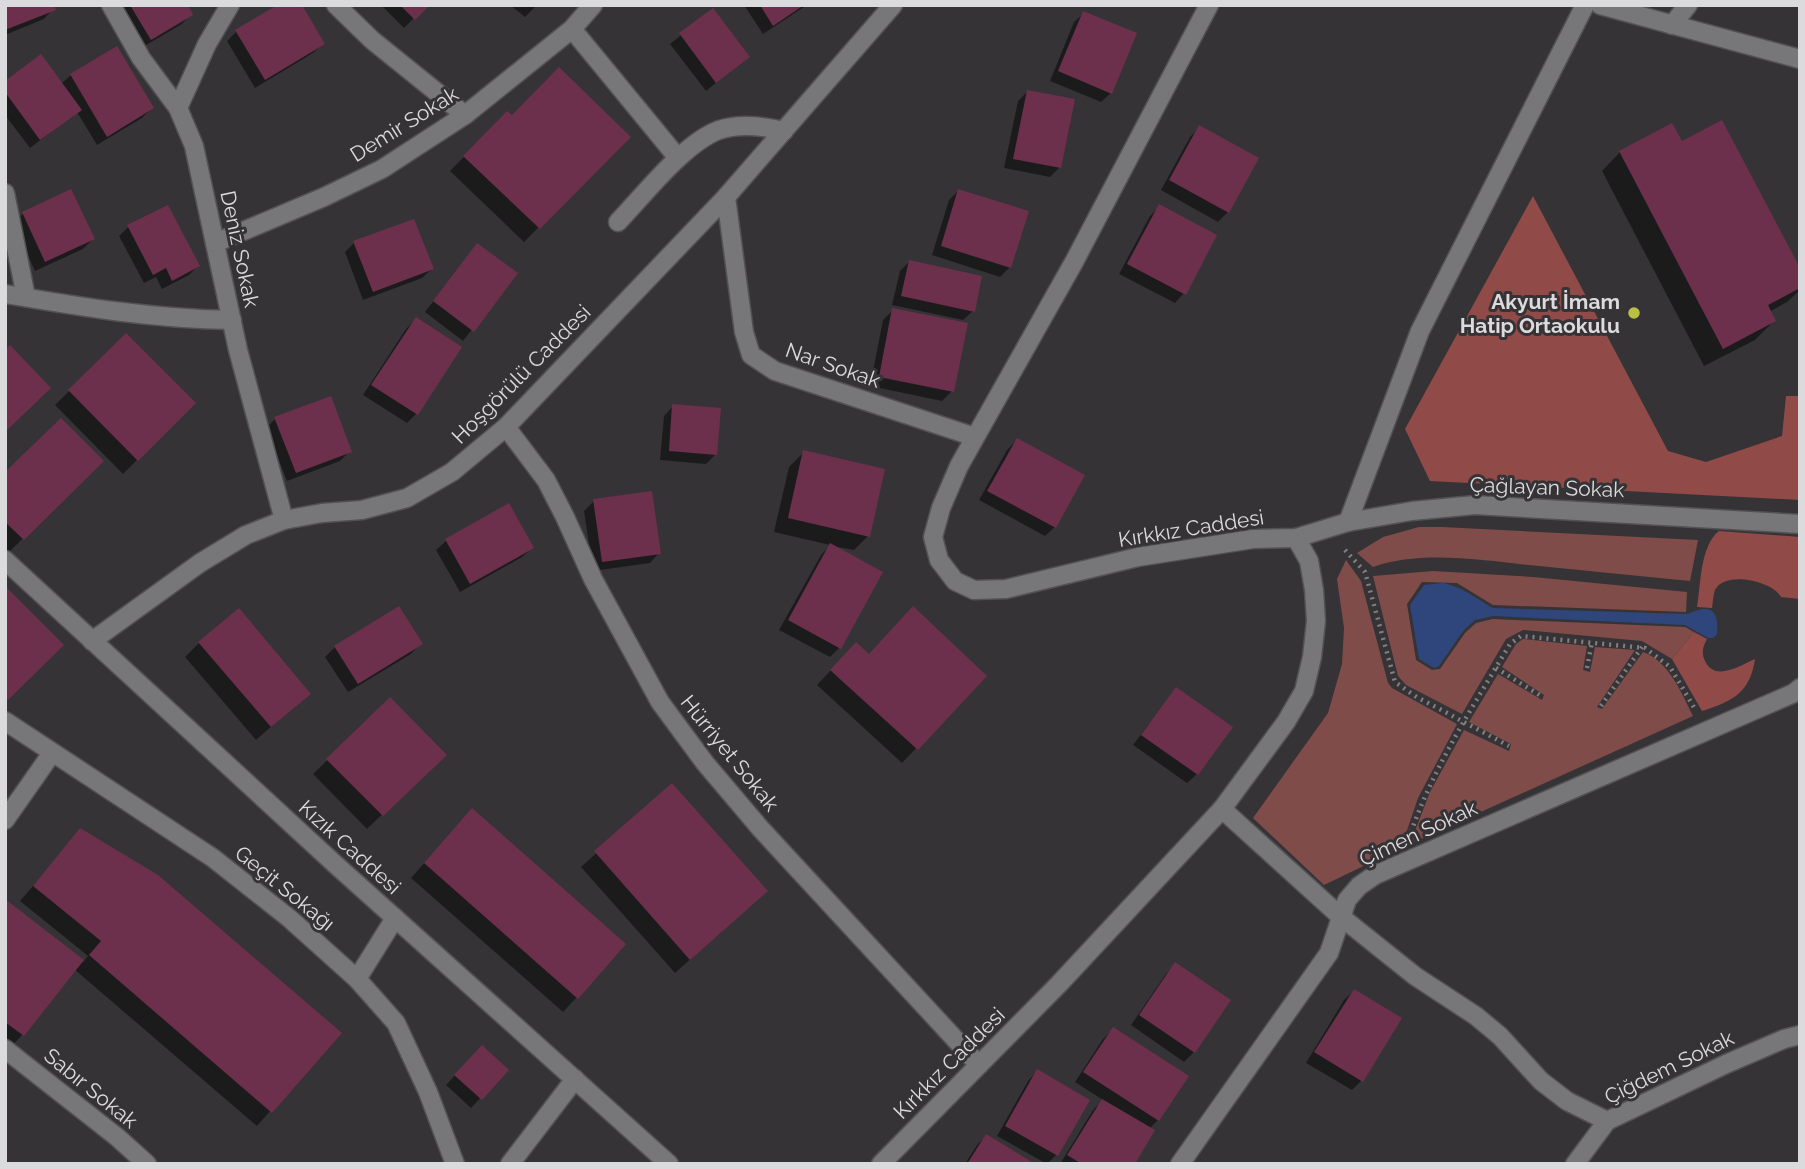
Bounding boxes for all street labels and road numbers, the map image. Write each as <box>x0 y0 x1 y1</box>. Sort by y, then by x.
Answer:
street label: Demir Sokak <box>345 81 463 167</box>
street label: Deniz Sokak <box>215 188 265 310</box>
street label: Hoşgörülü Caddesi <box>446 299 596 449</box>
street label: Nar Sokak <box>782 337 884 393</box>
street label: Çağlayan Sokak <box>1469 472 1625 502</box>
street label: Kırkkız Caddesi <box>1116 504 1266 552</box>
street label: Hürriyet Sokak <box>676 690 784 816</box>
street label: Kızık Caddesi <box>294 795 406 899</box>
street label: Çimen Sokak <box>1355 795 1481 871</box>
street label: Geçit Sokağı <box>230 840 340 936</box>
street label: Kırkkız Caddesi <box>888 1002 1010 1124</box>
street label: Çiğdem Sokak <box>1600 1025 1738 1109</box>
street label: Sabır Sokak <box>39 1043 143 1133</box>

